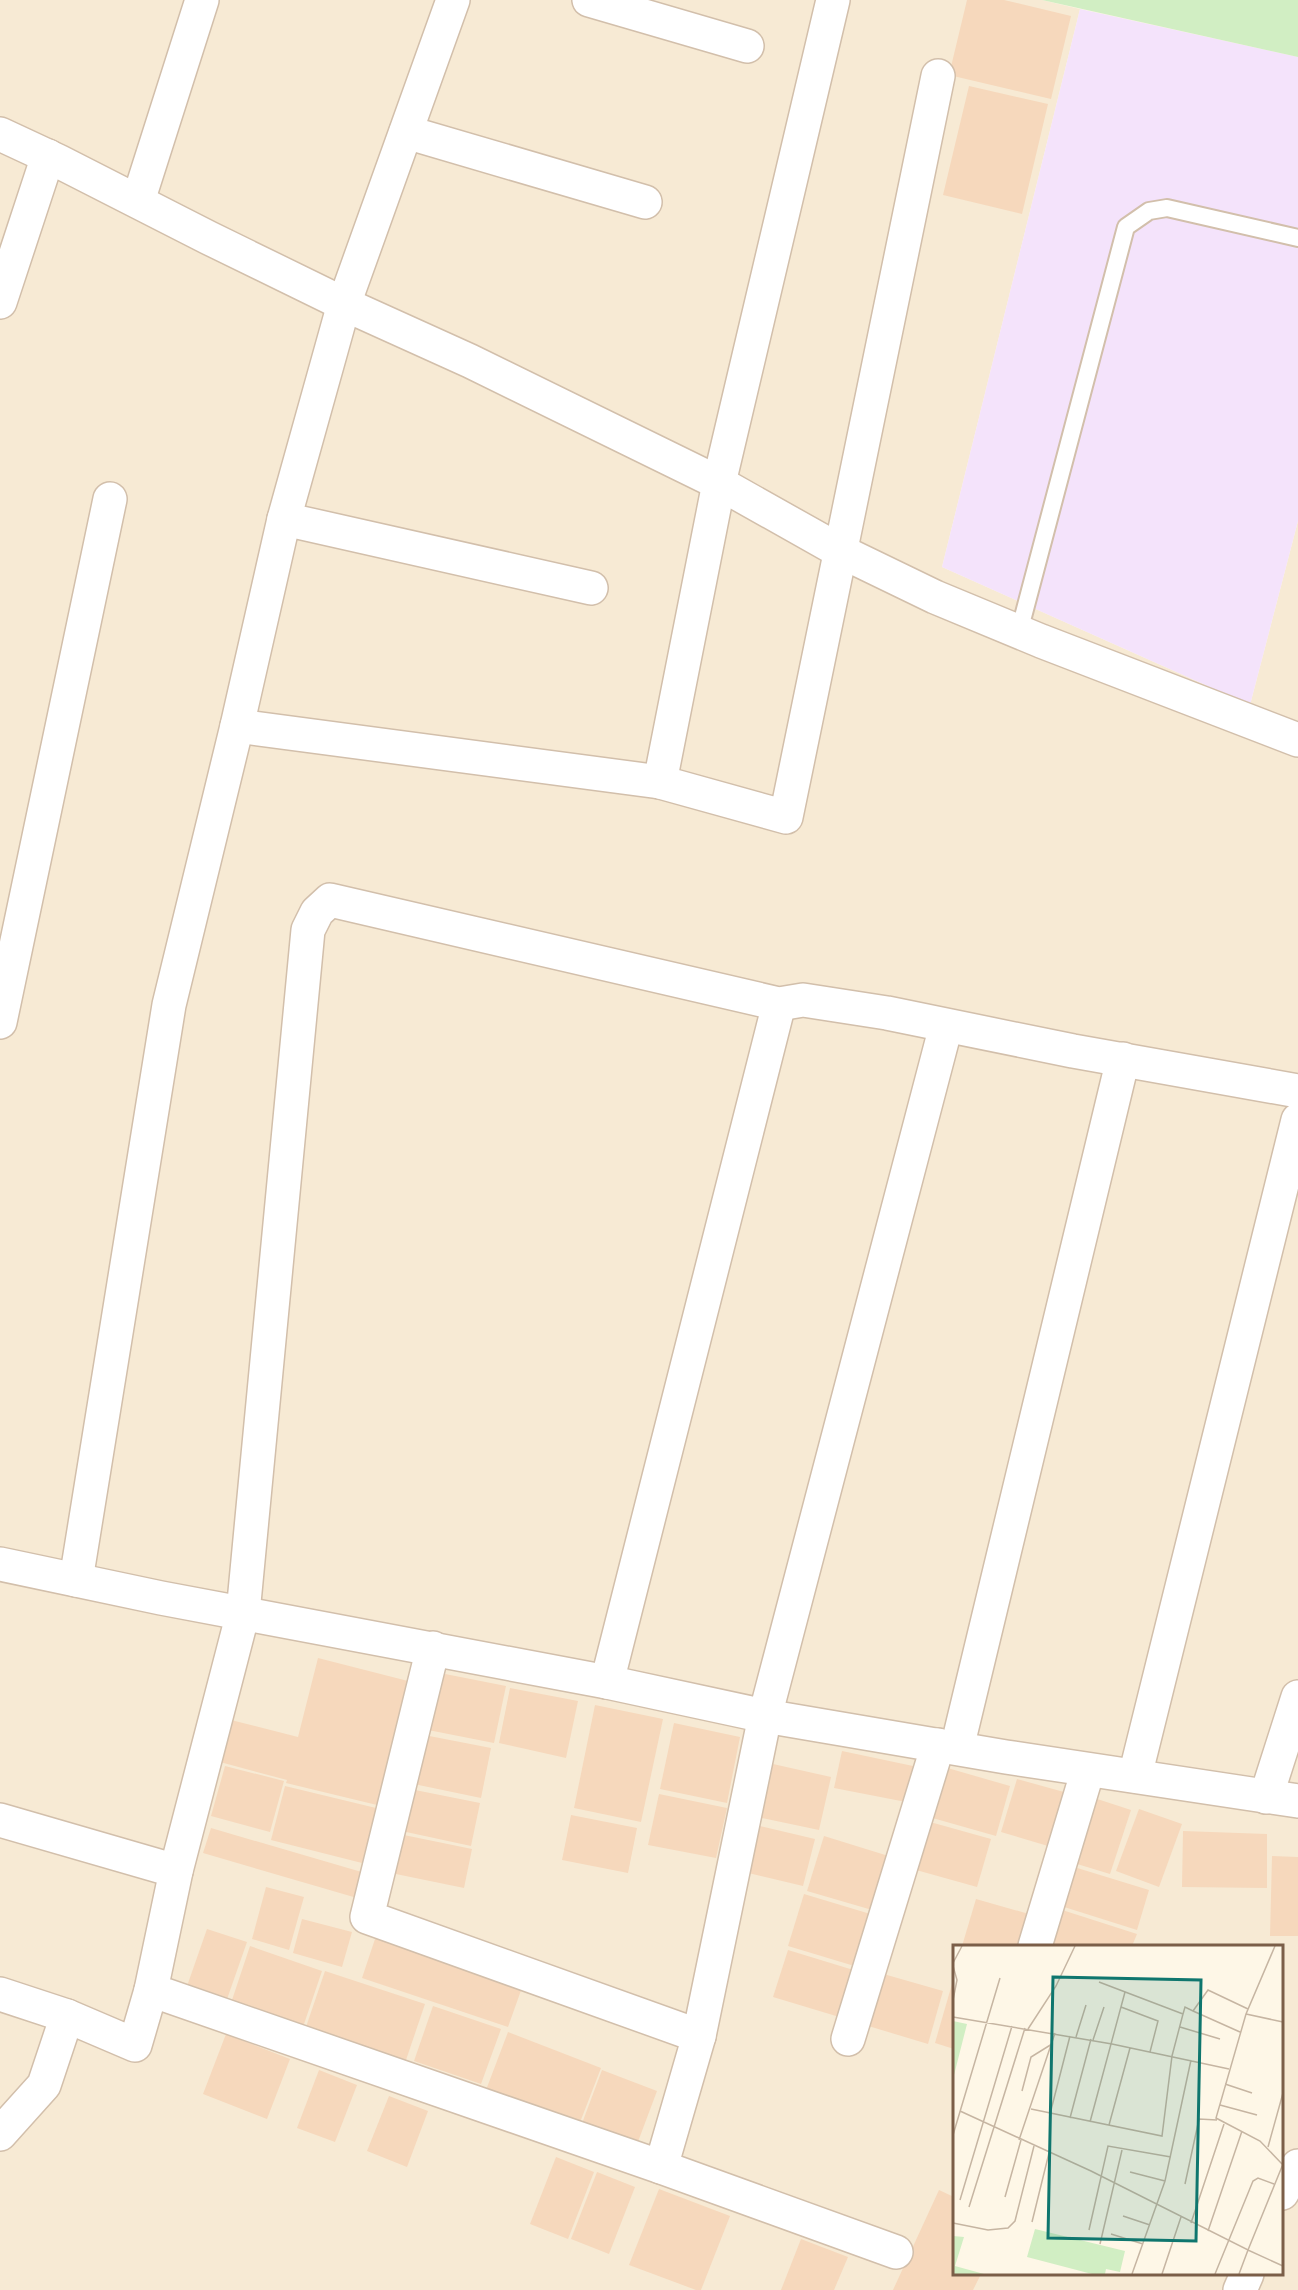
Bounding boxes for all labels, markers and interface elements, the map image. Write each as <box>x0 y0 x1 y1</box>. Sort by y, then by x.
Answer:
inset map <box>953 1945 1283 2275</box>

